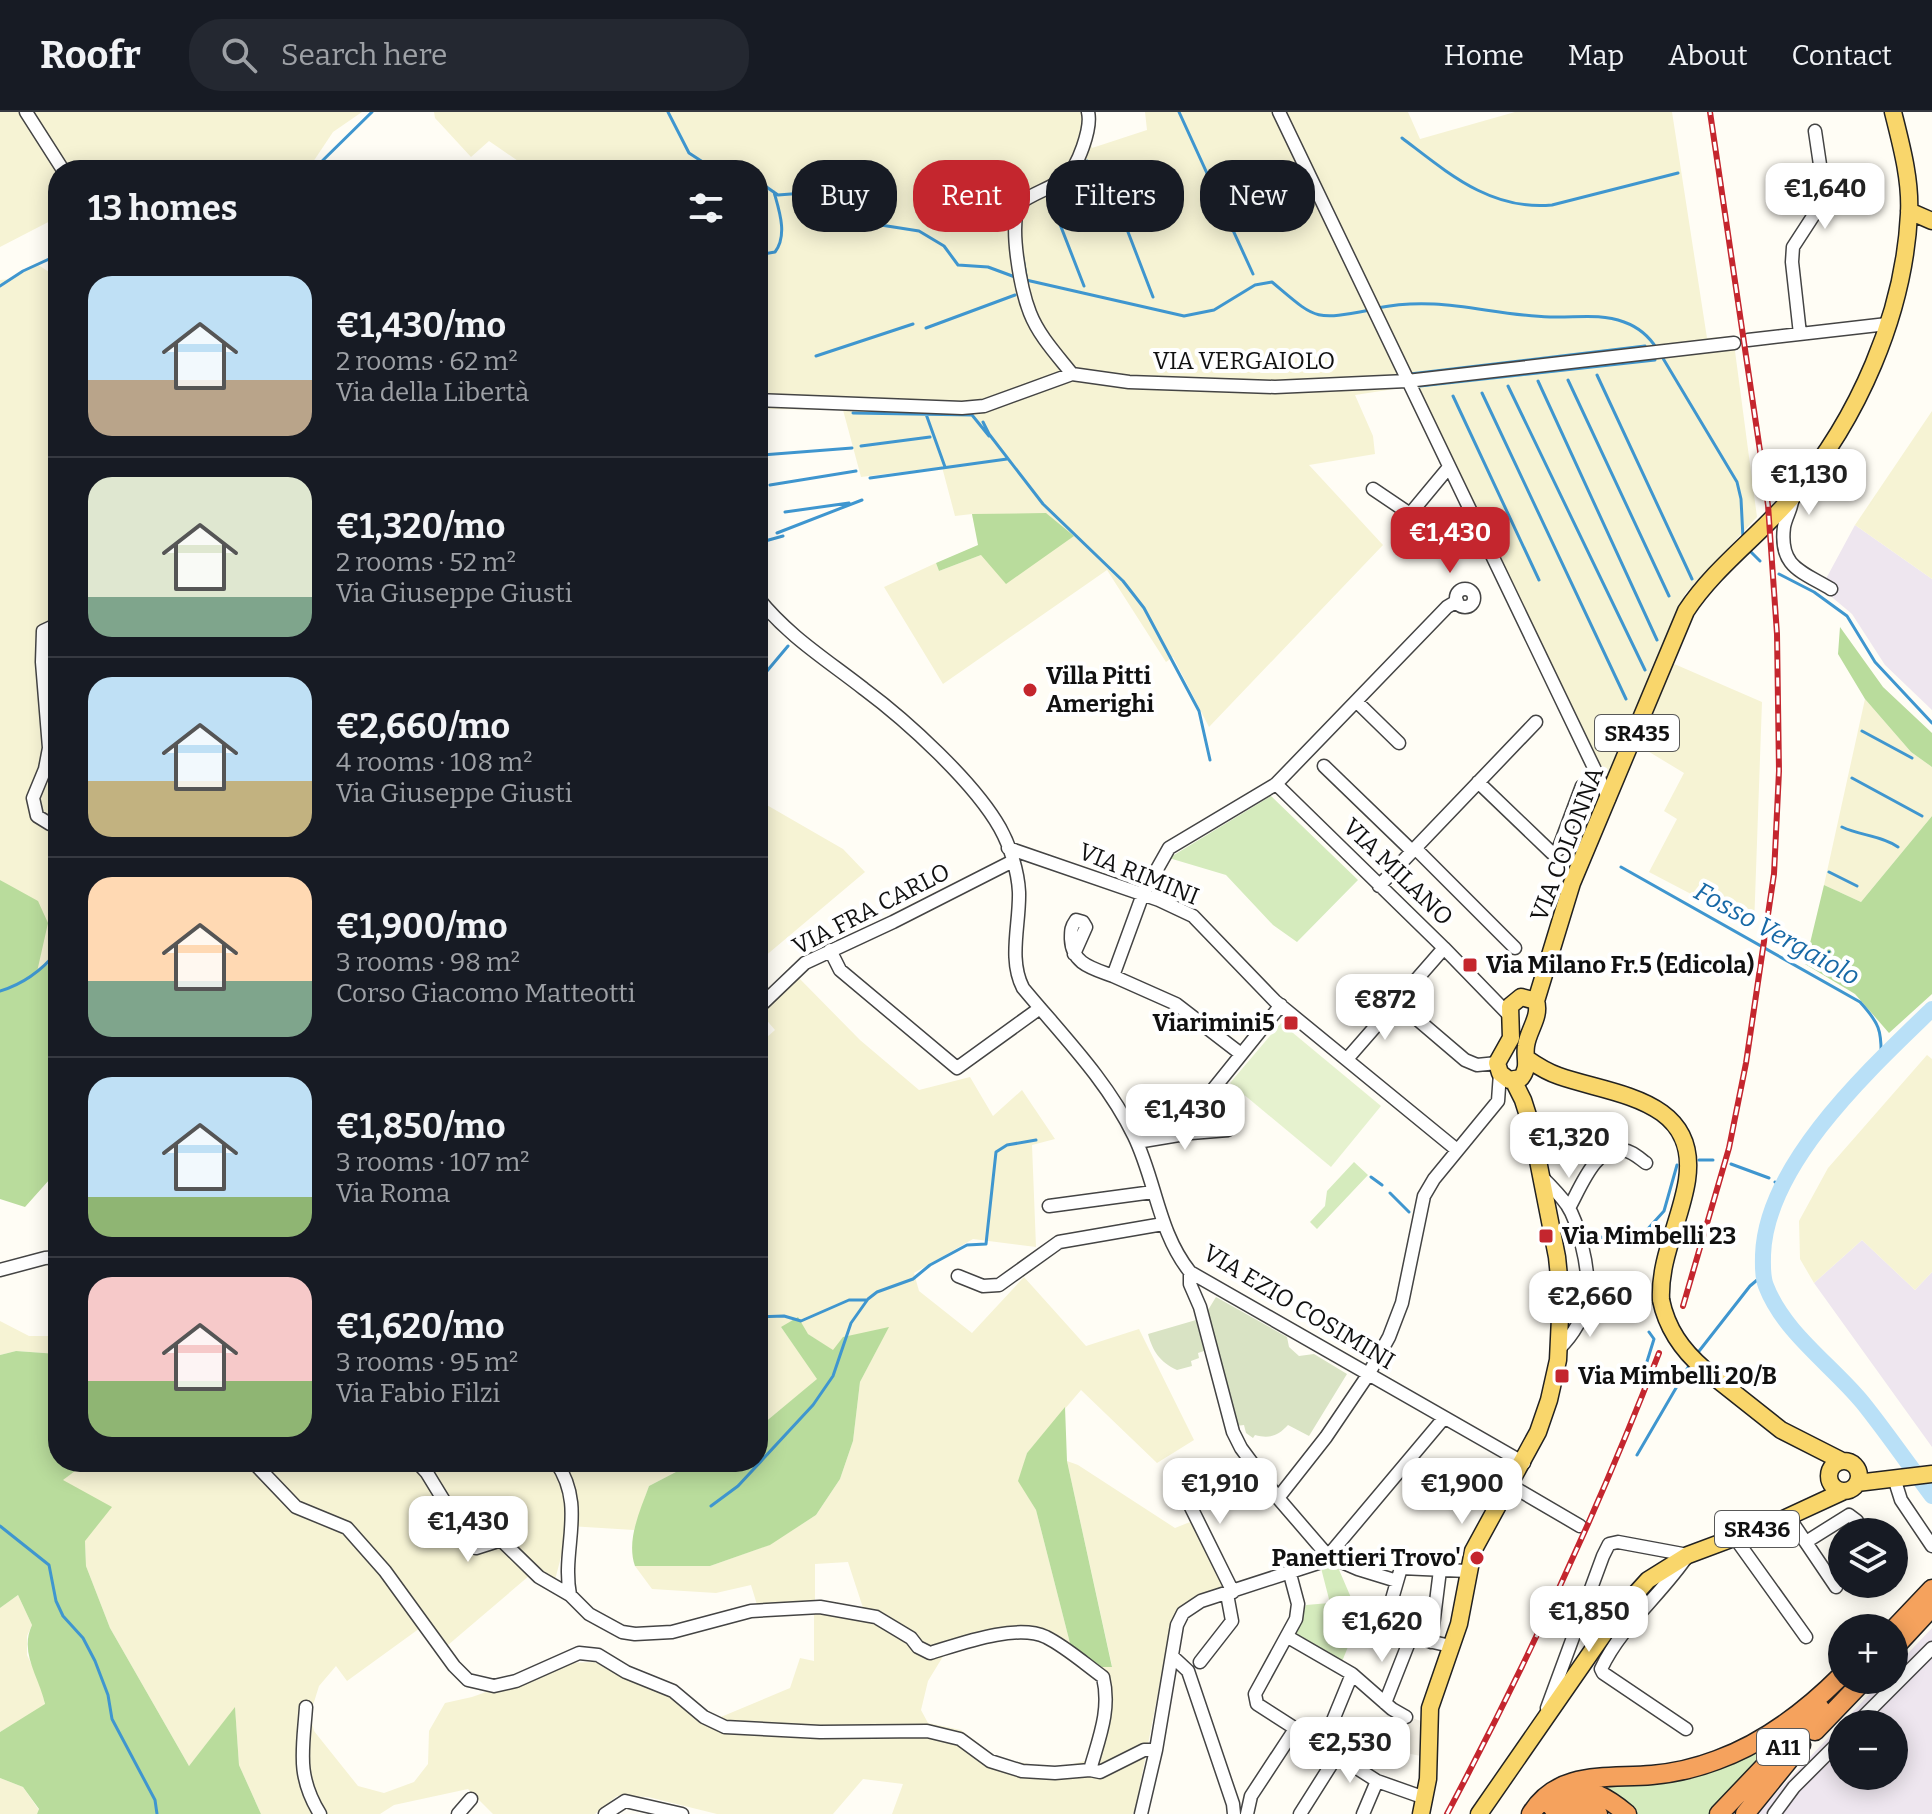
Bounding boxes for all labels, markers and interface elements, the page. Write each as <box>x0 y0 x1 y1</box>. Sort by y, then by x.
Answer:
search box <box>189 19 749 91</box>
text: Roofr <box>40 32 141 78</box>
icon: search <box>217 33 261 77</box>
text: Search here <box>281 37 447 73</box>
text: Home <box>1444 39 1524 72</box>
text: Map <box>1568 39 1624 72</box>
text: About <box>1668 39 1748 72</box>
text: Contact <box>1792 39 1892 72</box>
chip: Buy <box>792 160 897 232</box>
chip: Rent <box>913 160 1030 232</box>
chip: Filters <box>1046 160 1184 232</box>
chip: New <box>1200 160 1315 232</box>
pin: €1,640 <box>1760 163 1890 231</box>
text: €1,640 <box>1784 173 1866 204</box>
icon: filters <box>684 186 728 230</box>
text: 13 homes <box>88 188 237 229</box>
text: €1,430/mo <box>336 305 506 346</box>
icon: home <box>152 308 248 404</box>
text: 2 rooms · 62 m² <box>336 346 518 377</box>
street label: VIA VERGAIOLO <box>1153 347 1335 375</box>
text: Via della Libertà <box>336 377 529 408</box>
pin: €1,130 <box>1744 449 1874 517</box>
text: €1,130 <box>1770 459 1848 490</box>
text: €1,320/mo <box>336 506 505 547</box>
pin: €1,430 <box>1385 507 1515 575</box>
icon: home <box>152 509 248 605</box>
text: €1,430 <box>1409 517 1491 548</box>
text: 2 rooms · 52 m² <box>336 547 516 578</box>
text: Via Giuseppe Giusti <box>336 578 572 609</box>
place label: Villa Pitti Amerighi <box>1046 662 1155 718</box>
marker: Villa Pitti Amerighi <box>1021 681 1039 699</box>
text: €2,660/mo <box>336 706 510 747</box>
icon: home <box>152 709 248 805</box>
road number: SR435 <box>1595 715 1679 751</box>
text: 4 rooms · 108 m² <box>336 747 532 778</box>
street label: VIA COLONNA <box>1525 763 1609 925</box>
text: Via Giuseppe Giusti <box>336 778 572 809</box>
street label: VIA MILANO <box>1337 813 1459 931</box>
street label: VIA RIMINI <box>1075 837 1203 911</box>
street label: VIA FRA CARLO <box>788 857 954 961</box>
water label: Fosso Vergaiolo <box>1689 876 1865 992</box>
text: €1,900/mo <box>336 906 508 947</box>
icon: home <box>152 909 248 1005</box>
text: 3 rooms · 98 m² <box>336 947 520 978</box>
place label: Via Milano Fr.5 (Edicola) <box>1486 951 1754 979</box>
marker: Via Milano Fr.5 (Edicola) <box>1461 956 1479 974</box>
pin: €872 <box>1338 974 1432 1042</box>
text: Corso Giacomo Matteotti <box>336 978 636 1009</box>
text: €872 <box>1354 984 1416 1015</box>
place label: Viarimini5 <box>1152 1009 1275 1037</box>
marker: Viarimini5 <box>1282 1014 1300 1032</box>
pin: €1,430 <box>1120 1084 1250 1152</box>
text: €1,430 <box>1144 1094 1226 1125</box>
text: €1,850/mo <box>336 1106 506 1147</box>
icon: home <box>152 1109 248 1205</box>
pin: €1,320 <box>1504 1112 1634 1180</box>
text: €1,320 <box>1528 1122 1610 1153</box>
text: 3 rooms · 107 m² <box>336 1147 529 1178</box>
text: Via Roma <box>336 1178 450 1209</box>
place label: Via Mimbelli 23 <box>1562 1222 1736 1250</box>
marker: Via Mimbelli 23 <box>1537 1227 1555 1245</box>
street label: VIA EZIO COSIMINI <box>1198 1239 1400 1375</box>
pin: €2,660 <box>1525 1271 1655 1339</box>
text: €2,660 <box>1547 1281 1633 1312</box>
text: €1,620/mo <box>336 1306 505 1347</box>
icon: home <box>152 1309 248 1405</box>
text: 3 rooms · 95 m² <box>336 1347 518 1378</box>
place label: Via Mimbelli 20/B <box>1578 1362 1777 1390</box>
marker: Via Mimbelli 20/B <box>1553 1367 1571 1385</box>
text: Via Fabio Filzi <box>336 1378 500 1409</box>
pin: €1,910 <box>1155 1458 1285 1526</box>
pin: €1,900 <box>1397 1458 1527 1526</box>
text: €1,910 <box>1181 1468 1259 1499</box>
text: €1,900 <box>1420 1468 1504 1499</box>
pin: €1,430 <box>403 1496 533 1564</box>
text: €1,430 <box>427 1506 509 1537</box>
road number: SR436 <box>1715 1511 1799 1547</box>
map controls <box>1828 1518 1908 1790</box>
button: layers <box>1828 1518 1908 1598</box>
place label: Panettieri Trovo' <box>1272 1544 1461 1572</box>
marker: Panettieri Trovo' <box>1468 1549 1486 1567</box>
pin: €1,850 <box>1524 1586 1654 1654</box>
pin: €1,620 <box>1317 1596 1447 1664</box>
text: €1,850 <box>1548 1596 1630 1627</box>
text: €1,620 <box>1341 1606 1423 1637</box>
button: + <box>1828 1614 1908 1694</box>
button: − <box>1828 1710 1908 1790</box>
pin: €2,530 <box>1285 1717 1415 1785</box>
text: €2,530 <box>1308 1727 1392 1758</box>
road number: A11 <box>1757 1729 1809 1765</box>

